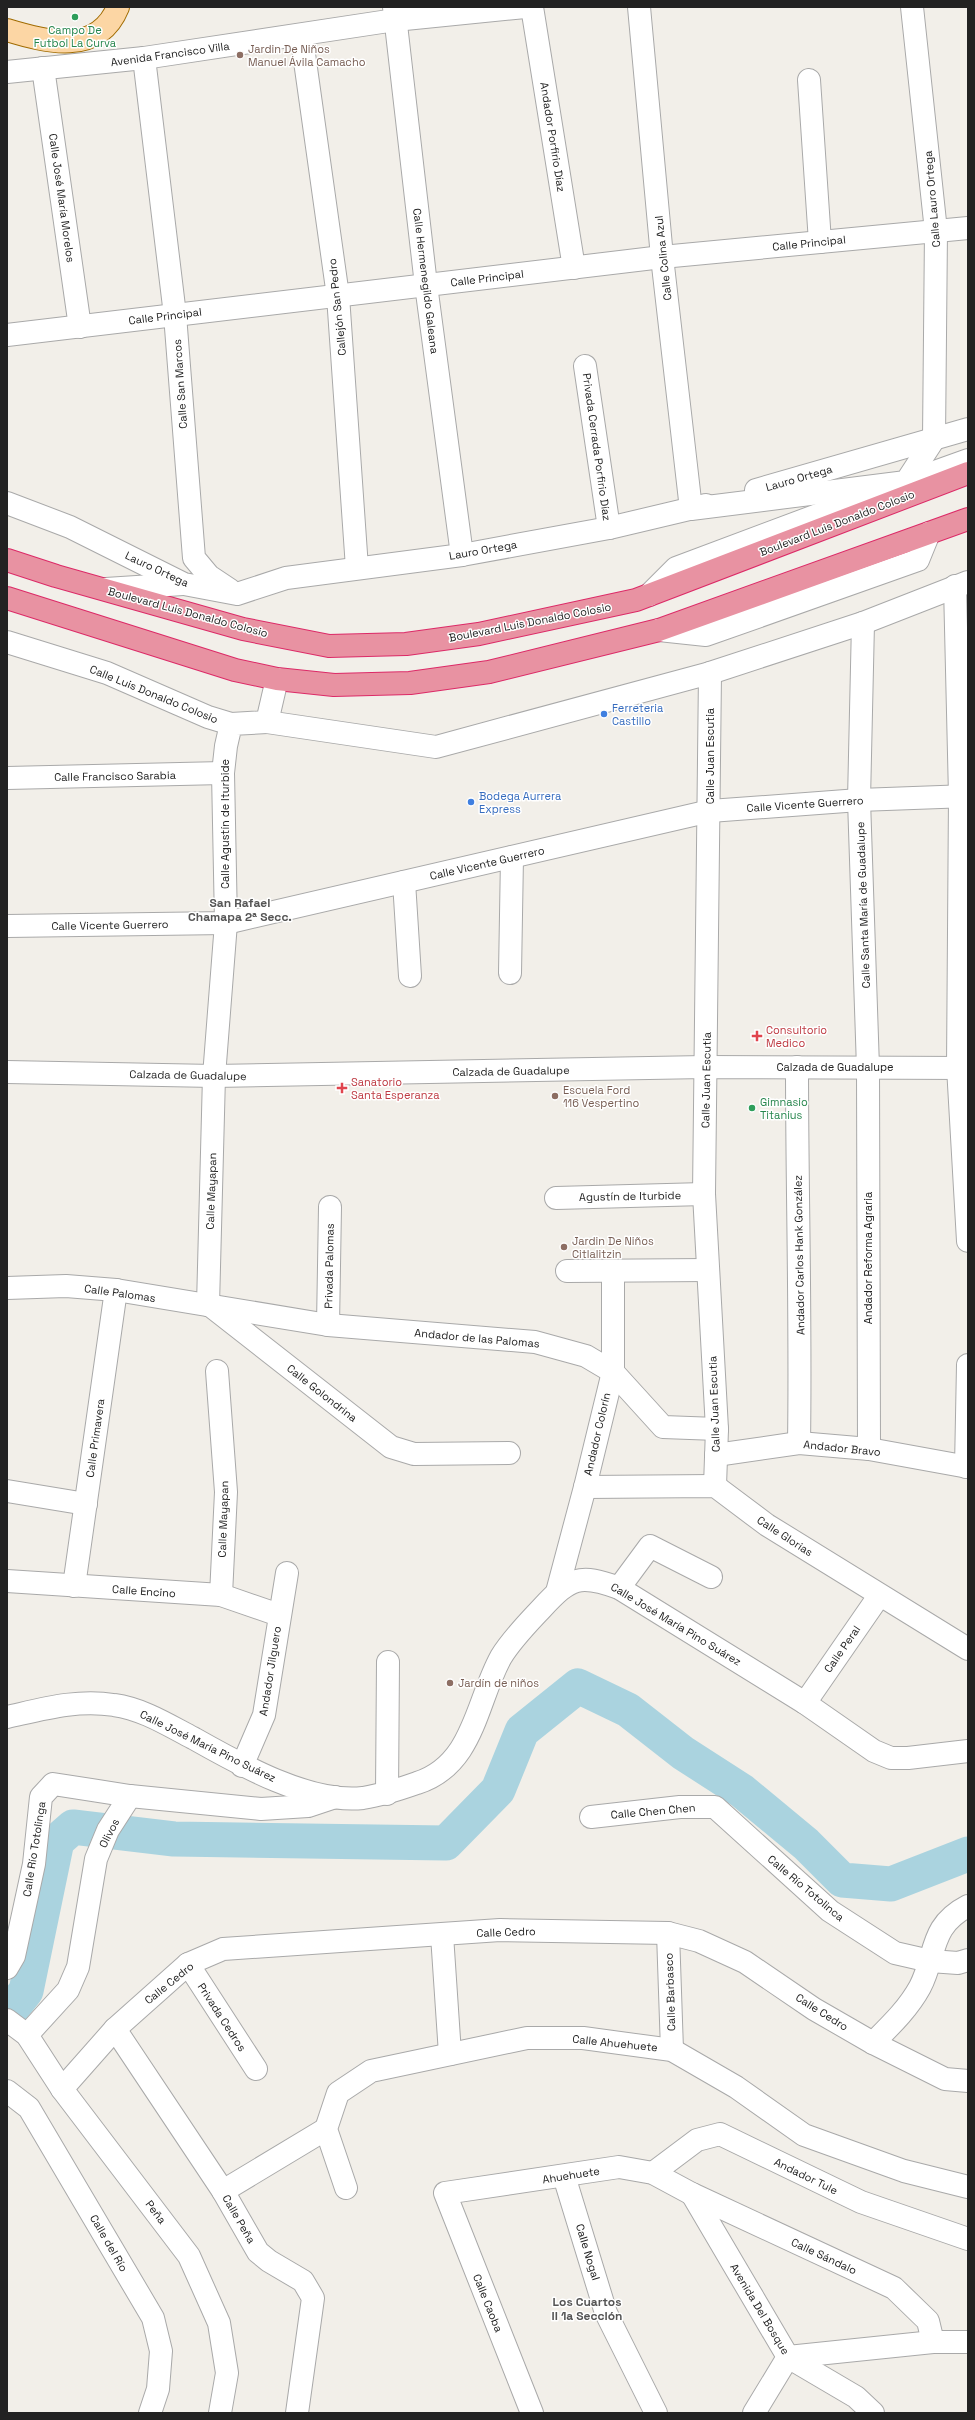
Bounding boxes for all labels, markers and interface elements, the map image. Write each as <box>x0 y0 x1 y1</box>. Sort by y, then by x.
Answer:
marker: Campo De Futbol La Curva <box>70 12 80 22</box>
place label: Campo De Futbol La Curva <box>34 23 117 50</box>
street label: Avenida Francisco Villa <box>110 39 231 69</box>
place label: Jardin De Niños Manuel Ávila Camacho <box>248 42 366 69</box>
marker: Jardin De Niños Manuel Ávila Camacho <box>235 50 245 60</box>
street label: Andador Porfirio Díaz <box>537 81 569 193</box>
street label: Calle José María Morelos <box>46 133 78 264</box>
street label: Calle Lauro Ortega <box>921 149 943 248</box>
street label: Calle Hermenegildo Galeana <box>410 207 442 355</box>
street label: Calle Colina Azul <box>652 215 674 301</box>
street label: Calle Principal <box>772 232 846 254</box>
street label: Callejón San Pedro <box>325 257 349 356</box>
street label: Calle Principal <box>450 267 524 289</box>
street label: Calle Principal <box>128 305 202 327</box>
street label: Calle San Marcos <box>170 339 190 429</box>
street label: Privada Cerrada Porfirio Díaz <box>580 372 614 522</box>
street label: Lauro Ortega <box>764 462 835 494</box>
street label: Boulevard Luis Donaldo Colosio <box>757 487 917 559</box>
street label: Lauro Ortega <box>448 537 519 563</box>
street label: Lauro Ortega <box>123 548 192 590</box>
street label: Boulevard Luis Donaldo Colosio <box>107 584 270 640</box>
street label: Boulevard Luis Donaldo Colosio <box>448 599 612 645</box>
street label: Calle Luis Donaldo Colosio <box>88 662 220 726</box>
place label: Ferreteria Castillo <box>612 701 664 728</box>
street label: Calle Juan Escutia <box>703 707 717 804</box>
marker: Ferreteria Castillo <box>599 709 609 719</box>
street label: Calle Agustín de Iturbide <box>218 759 232 889</box>
street label: Calle Francisco Sarabia <box>54 768 177 784</box>
place label: Bodega Aurrera Express <box>479 789 562 816</box>
street label: Calle Vicente Guerrero <box>746 793 864 815</box>
marker: Bodega Aurrera Express <box>466 797 476 807</box>
street label: Calle Santa María de Guadalupe <box>853 821 873 989</box>
street label: Calle Vicente Guerrero <box>428 843 546 883</box>
district label: San Rafael Chamapa 2ª Secc. <box>188 895 292 925</box>
street label: Calle Vicente Guerrero <box>51 917 169 933</box>
place label: Consultorio Medico <box>766 1023 827 1050</box>
marker: Consultorio Medico <box>751 1030 763 1042</box>
street label: Calle Juan Escutia <box>698 1031 714 1128</box>
street label: Calzada de Guadalupe <box>776 1060 894 1074</box>
street label: Calzada de Guadalupe <box>452 1063 570 1079</box>
street label: Calzada de Guadalupe <box>129 1067 247 1083</box>
place label: Sanatorio Santa Esperanza <box>351 1075 440 1102</box>
marker: Sanatorio Santa Esperanza <box>336 1082 348 1094</box>
place label: Escuela Ford 116 Vespertino <box>563 1083 640 1110</box>
marker: Escuela Ford 116 Vespertino <box>550 1091 560 1101</box>
place label: Gimnasio Titanius <box>760 1095 808 1122</box>
marker: Gimnasio Titanius <box>747 1103 757 1113</box>
street label: Calle Mayapan <box>203 1152 219 1230</box>
street label: Andador Carlos Hank González <box>791 1175 807 1335</box>
street label: Agustín de Iturbide <box>579 1188 681 1204</box>
street label: Andador Reforma Agraria <box>861 1191 875 1324</box>
street label: Privada Palomas <box>321 1223 337 1309</box>
place label: Jardin De Niños Citlalitzin <box>572 1234 654 1261</box>
marker: Jardin De Niños Citlalitzin <box>559 1242 569 1252</box>
street label: Calle Palomas <box>83 1281 157 1305</box>
street label: Andador de las Palomas <box>414 1326 540 1350</box>
street label: Calle Juan Escutia <box>705 1355 723 1452</box>
street label: Calle Golondrina <box>284 1361 360 1425</box>
street label: Andador Colorín <box>581 1391 613 1477</box>
street label: Calle Primavera <box>83 1397 108 1478</box>
street label: Andador Bravo <box>803 1437 881 1459</box>
street label: Calle Mayapan <box>215 1480 231 1558</box>
street label: Calle Glorias <box>754 1513 816 1559</box>
street label: Calle José María Pino Suárez <box>608 1579 744 1669</box>
street label: Calle Encino <box>112 1582 177 1600</box>
street label: Calle Peral <box>821 1623 863 1675</box>
street label: Andador Jilguero <box>256 1625 284 1717</box>
place label: Jardín de niños <box>458 1676 539 1690</box>
marker: Jardín de niños <box>445 1678 455 1688</box>
street label: Calle José María Pino Suárez <box>138 1707 279 1785</box>
street label: Calle Río Totolinga <box>20 1800 49 1898</box>
street label: Calle Chen Chen <box>610 1800 696 1822</box>
street label: Olivos <box>96 1816 122 1850</box>
street label: Calle Río Totolinca <box>765 1852 848 1925</box>
street label: Calle Cedro <box>476 1924 536 1940</box>
street label: Calle Barbasco <box>662 1952 678 2031</box>
street label: Calle Cedro <box>141 1959 197 2007</box>
street label: Privada Cedros <box>195 1980 249 2054</box>
street label: Calle Cedro <box>793 1990 851 2034</box>
street label: Calle Ahuehuete <box>572 2032 658 2054</box>
street label: Andador Tule <box>772 2155 840 2197</box>
street label: Ahuehuete <box>541 2164 601 2186</box>
street label: Calle Peña <box>219 2192 259 2247</box>
street label: Peña <box>143 2197 170 2227</box>
street label: Calle del Río <box>87 2212 131 2274</box>
street label: Calle Nogal <box>573 2222 603 2282</box>
street label: Calle Sándalo <box>789 2235 859 2277</box>
street label: Avenida Del Bosque <box>727 2261 793 2357</box>
street label: Calle Caoba <box>470 2272 506 2335</box>
district label: Los Cuartos II 1a Sección <box>552 2294 622 2324</box>

